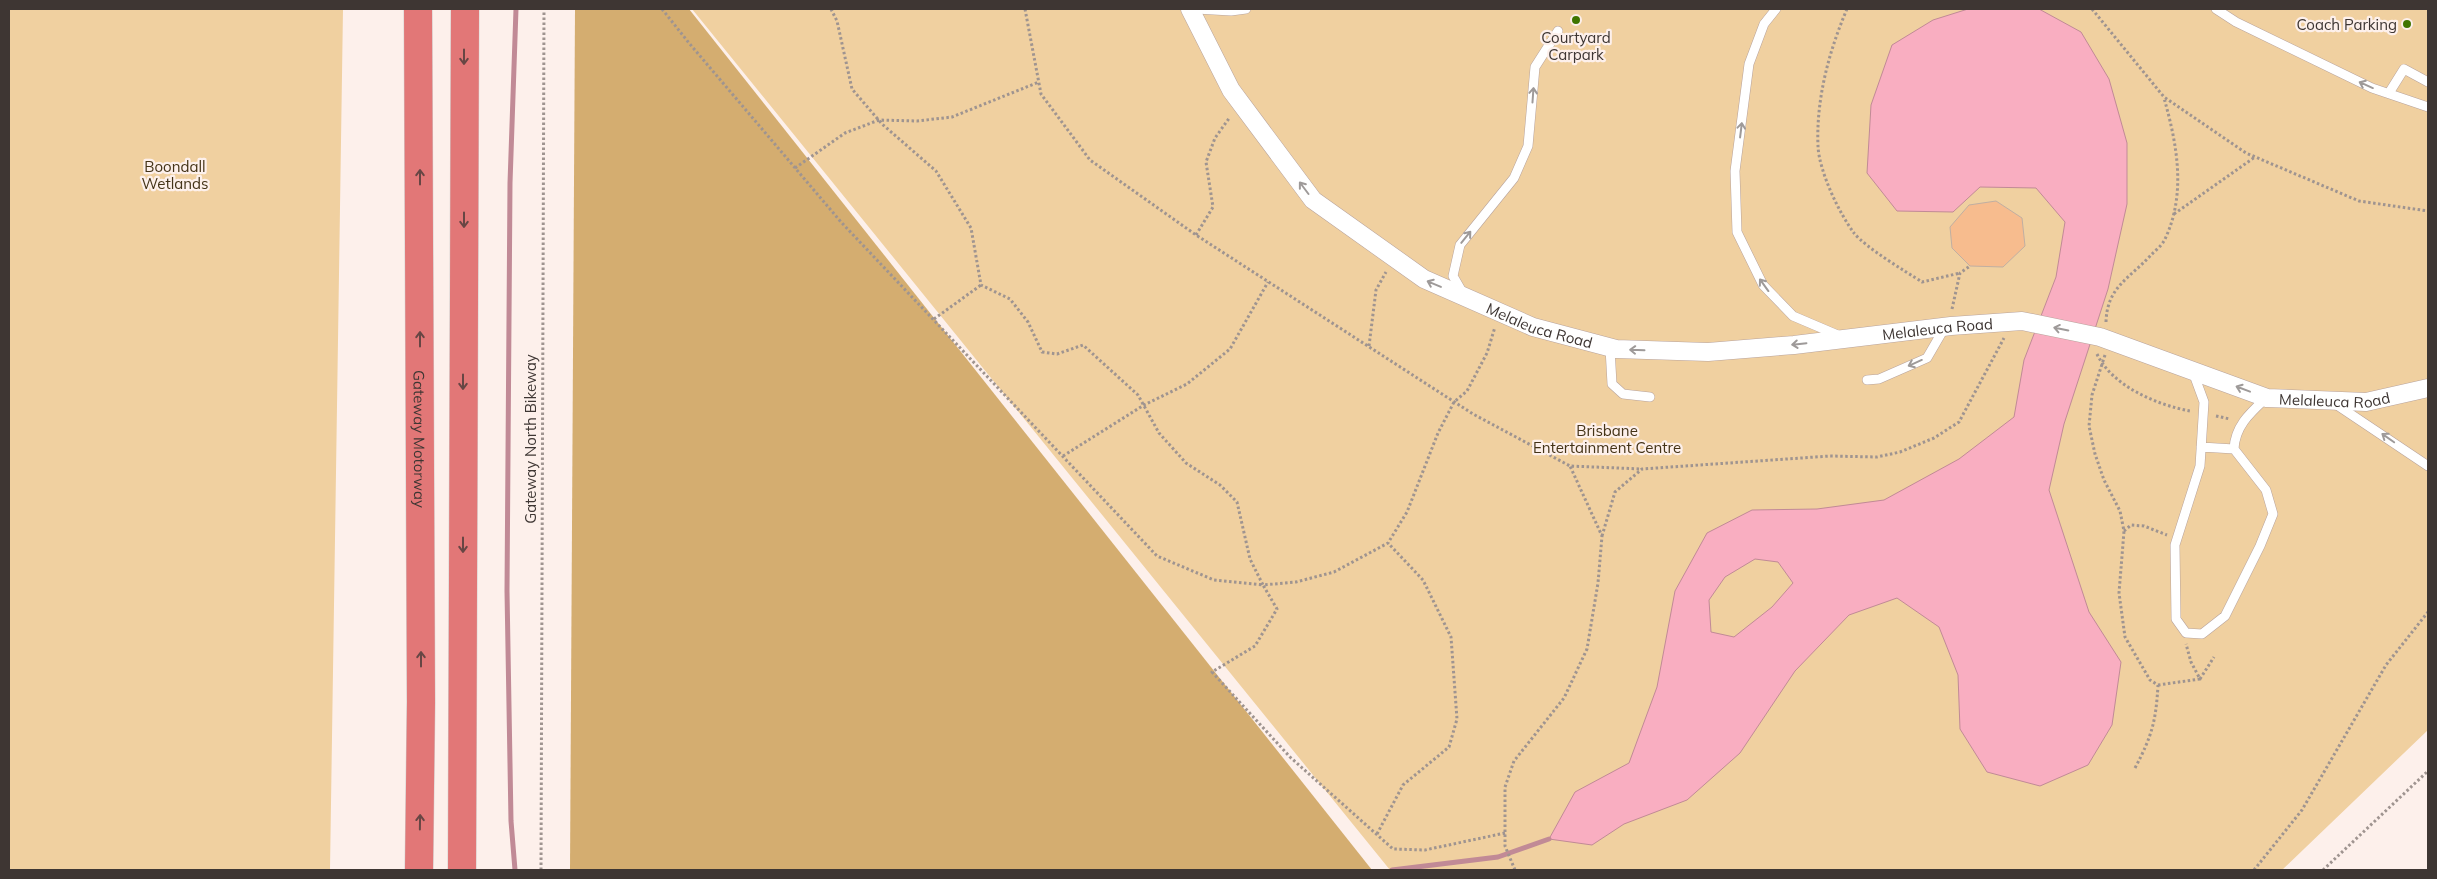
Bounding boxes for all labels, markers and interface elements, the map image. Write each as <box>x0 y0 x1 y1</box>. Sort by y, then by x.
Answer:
marker: Courtyard Carpark <box>1570 14 1582 26</box>
place label: Coach Parking <box>2297 15 2397 34</box>
marker: Coach Parking <box>2401 18 2413 30</box>
place label: Courtyard Carpark <box>1541 28 1611 64</box>
one-way arrow <box>460 49 469 65</box>
one-way arrow <box>2359 79 2374 89</box>
one-way arrow <box>1528 87 1537 103</box>
one-way arrow <box>1736 122 1746 138</box>
park label: Boondall Wetlands <box>141 157 209 193</box>
one-way arrow <box>415 169 425 185</box>
one-way arrow <box>1299 181 1309 195</box>
one-way arrow <box>459 212 469 228</box>
one-way arrow <box>1461 231 1472 244</box>
one-way arrow <box>1427 278 1442 288</box>
one-way arrow <box>1759 278 1769 292</box>
street label: Melaleuca Road <box>1483 298 1595 352</box>
street label: Melaleuca Road <box>1881 314 1993 344</box>
one-way arrow <box>2053 324 2069 333</box>
one-way arrow <box>415 331 425 348</box>
one-way arrow <box>1792 339 1808 349</box>
one-way arrow <box>1629 345 1646 355</box>
street label: Gateway North Bikeway <box>521 354 540 524</box>
one-way arrow <box>1908 359 1923 369</box>
street label: Gateway Motorway <box>410 370 430 508</box>
one-way arrow <box>458 374 468 390</box>
one-way arrow <box>2236 384 2251 393</box>
street label: Melaleuca Road <box>2279 387 2392 412</box>
park label: Brisbane Entertainment Centre <box>1533 421 1681 457</box>
one-way arrow <box>2381 433 2395 443</box>
one-way arrow <box>458 536 468 553</box>
one-way arrow <box>416 651 426 668</box>
one-way arrow <box>415 814 425 830</box>

